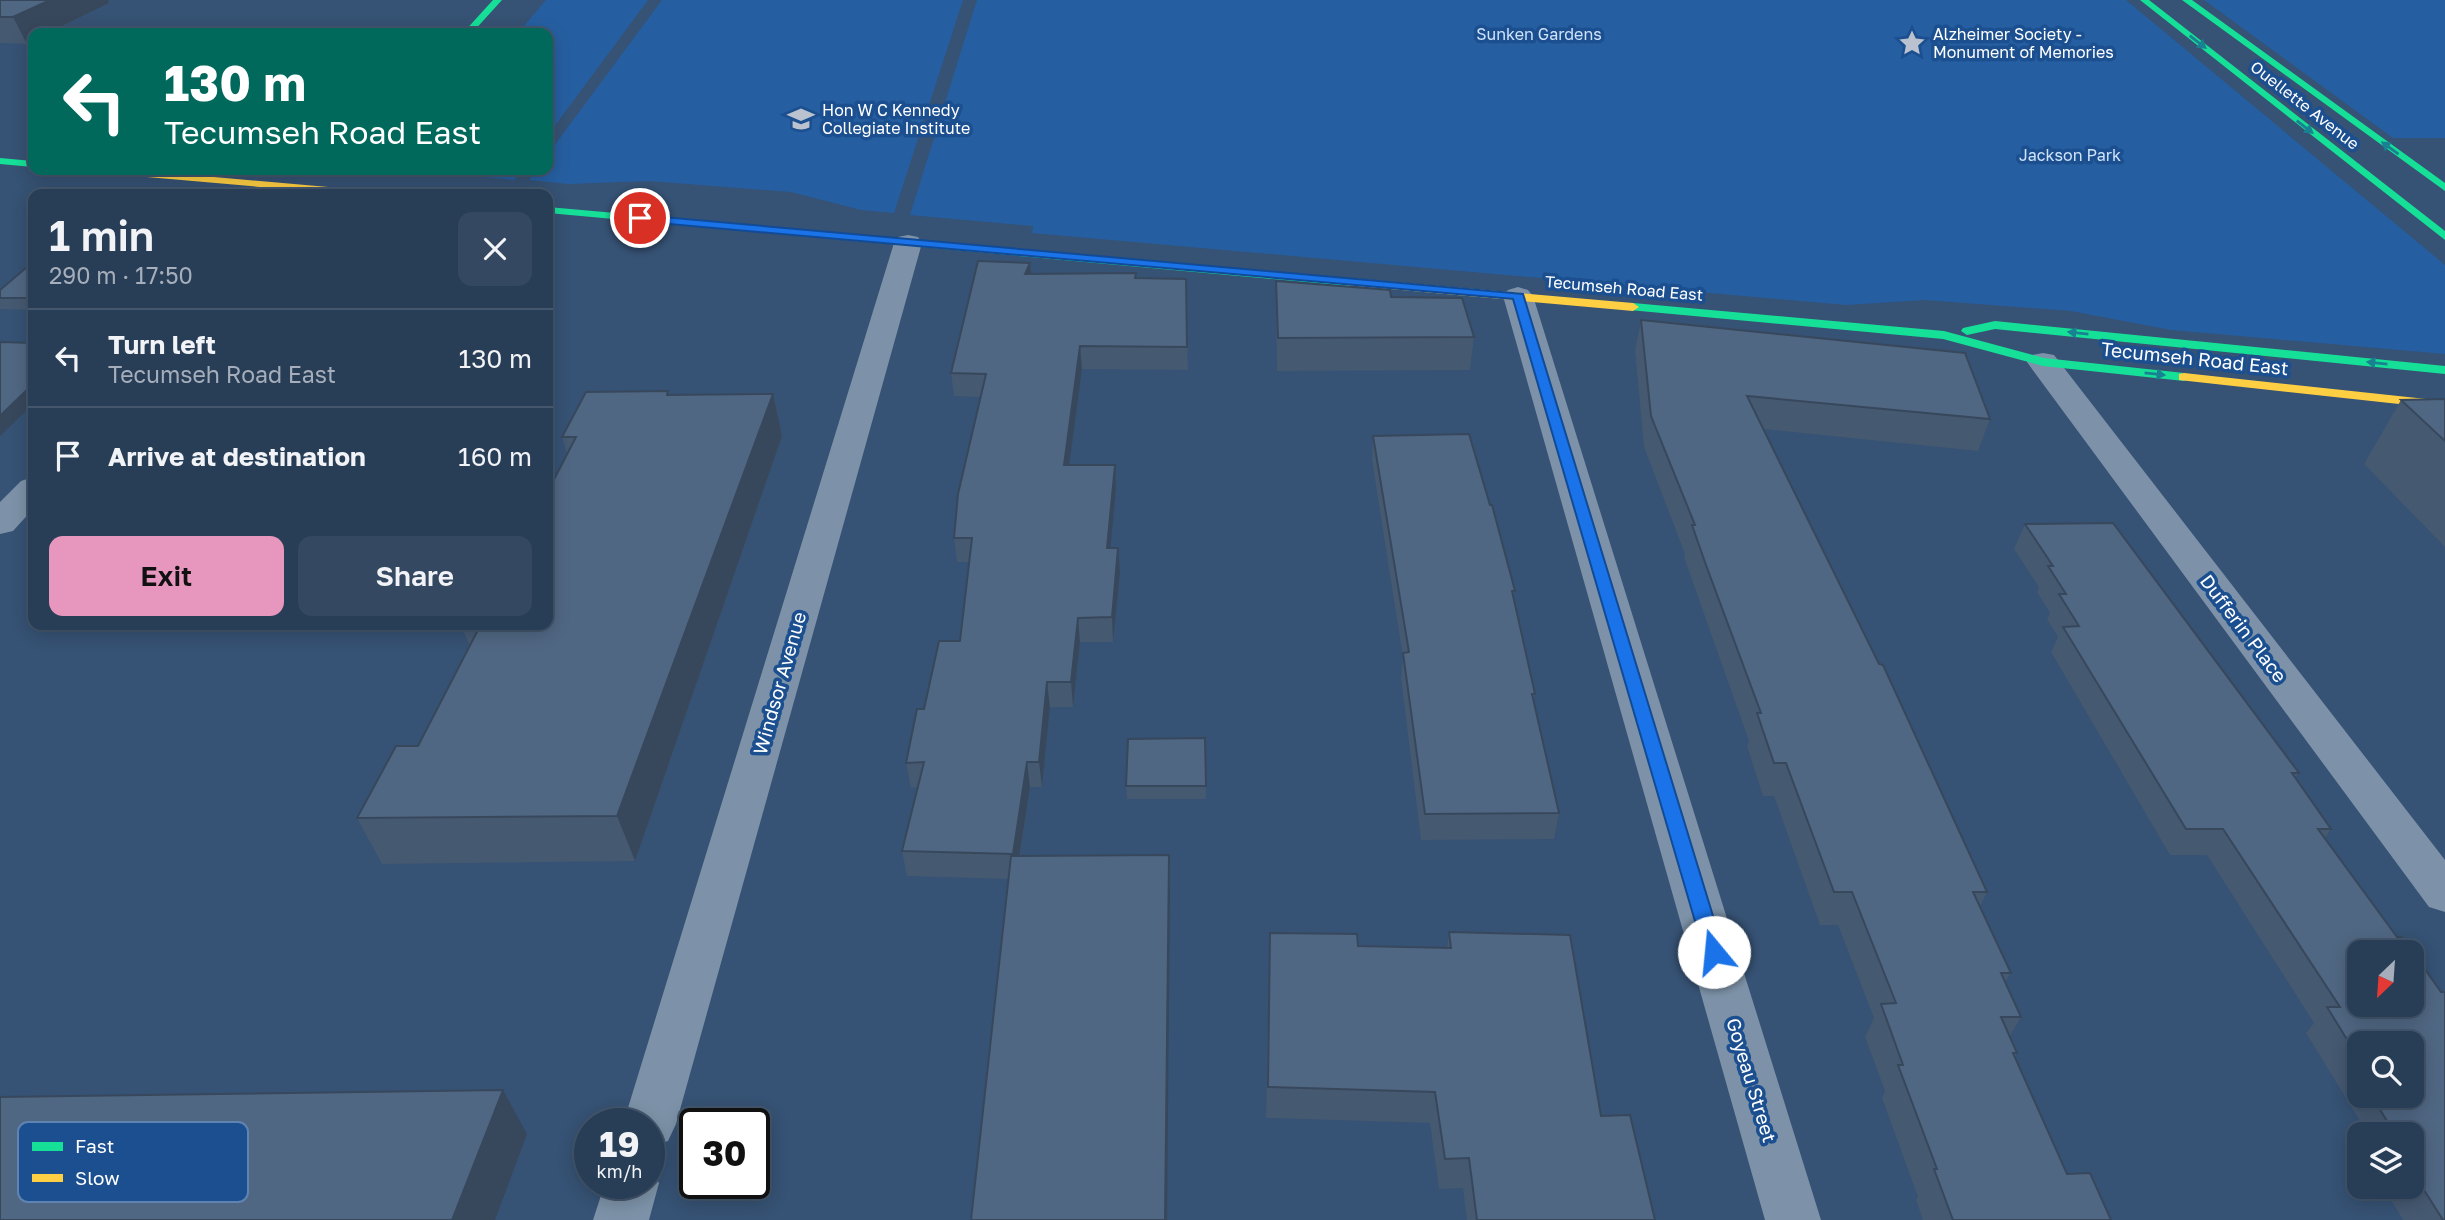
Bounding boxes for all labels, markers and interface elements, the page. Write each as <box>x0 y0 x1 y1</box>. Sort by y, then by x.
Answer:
park label: Sunken Gardens <box>1476 24 1602 44</box>
place label: Alzheimer Society - Monument of Memories <box>1933 24 2114 62</box>
place icon: Alzheimer Society - Monument of Memories <box>1897 28 1927 58</box>
one-way arrow <box>2188 35 2206 50</box>
text: 130 m <box>164 53 306 112</box>
icon: left <box>49 56 140 147</box>
street label: Ouellette Avenue <box>2247 56 2363 154</box>
place label: Hon W C Kennedy Collegiate Institute <box>822 100 970 138</box>
school or university icon: Hon W C Kennedy Collegiate Institute <box>786 104 816 134</box>
text: Tecumseh Road East <box>164 113 481 151</box>
one-way arrow <box>2295 119 2313 134</box>
one-way arrow <box>2381 141 2399 155</box>
park label: Jackson Park <box>2019 145 2121 165</box>
pin <box>610 188 670 248</box>
icon: arrive <box>621 199 659 237</box>
text: 1 min <box>49 210 154 260</box>
button: close <box>458 212 532 286</box>
text: 290 m · 17:50 <box>49 261 193 289</box>
street label: Tecumseh Road East <box>1544 271 1704 305</box>
one-way arrow <box>2066 328 2088 339</box>
text: Turn left <box>108 329 216 360</box>
street label: Tecumseh Road East <box>2100 337 2290 379</box>
icon: left <box>49 339 87 377</box>
text: 130 m <box>459 343 532 374</box>
one-way arrow <box>2366 357 2388 368</box>
text: Tecumseh Road East <box>108 360 336 388</box>
one-way arrow <box>2144 369 2166 380</box>
icon: arrive <box>49 437 87 475</box>
text: Arrive at destination <box>108 441 366 472</box>
text: 160 m <box>458 441 532 472</box>
button: Exit <box>49 536 284 616</box>
button: Share <box>298 536 532 616</box>
street label: Dufferin Place <box>2196 569 2292 687</box>
street label: Windsor Avenue <box>748 609 810 757</box>
position arrow <box>1677 915 1751 989</box>
north arrow <box>2347 940 2424 1017</box>
map controls <box>2347 940 2424 1199</box>
street label: Goyeau Street <box>1722 1015 1782 1145</box>
button: search <box>2347 1031 2424 1108</box>
speed limit sign: 30 <box>679 1108 770 1199</box>
legend <box>18 1122 248 1202</box>
button: layers <box>2347 1122 2424 1199</box>
text: 19 <box>599 1123 640 1165</box>
text: Fast <box>75 1134 114 1157</box>
text: km/h <box>597 1160 642 1182</box>
text: Slow <box>75 1166 120 1189</box>

